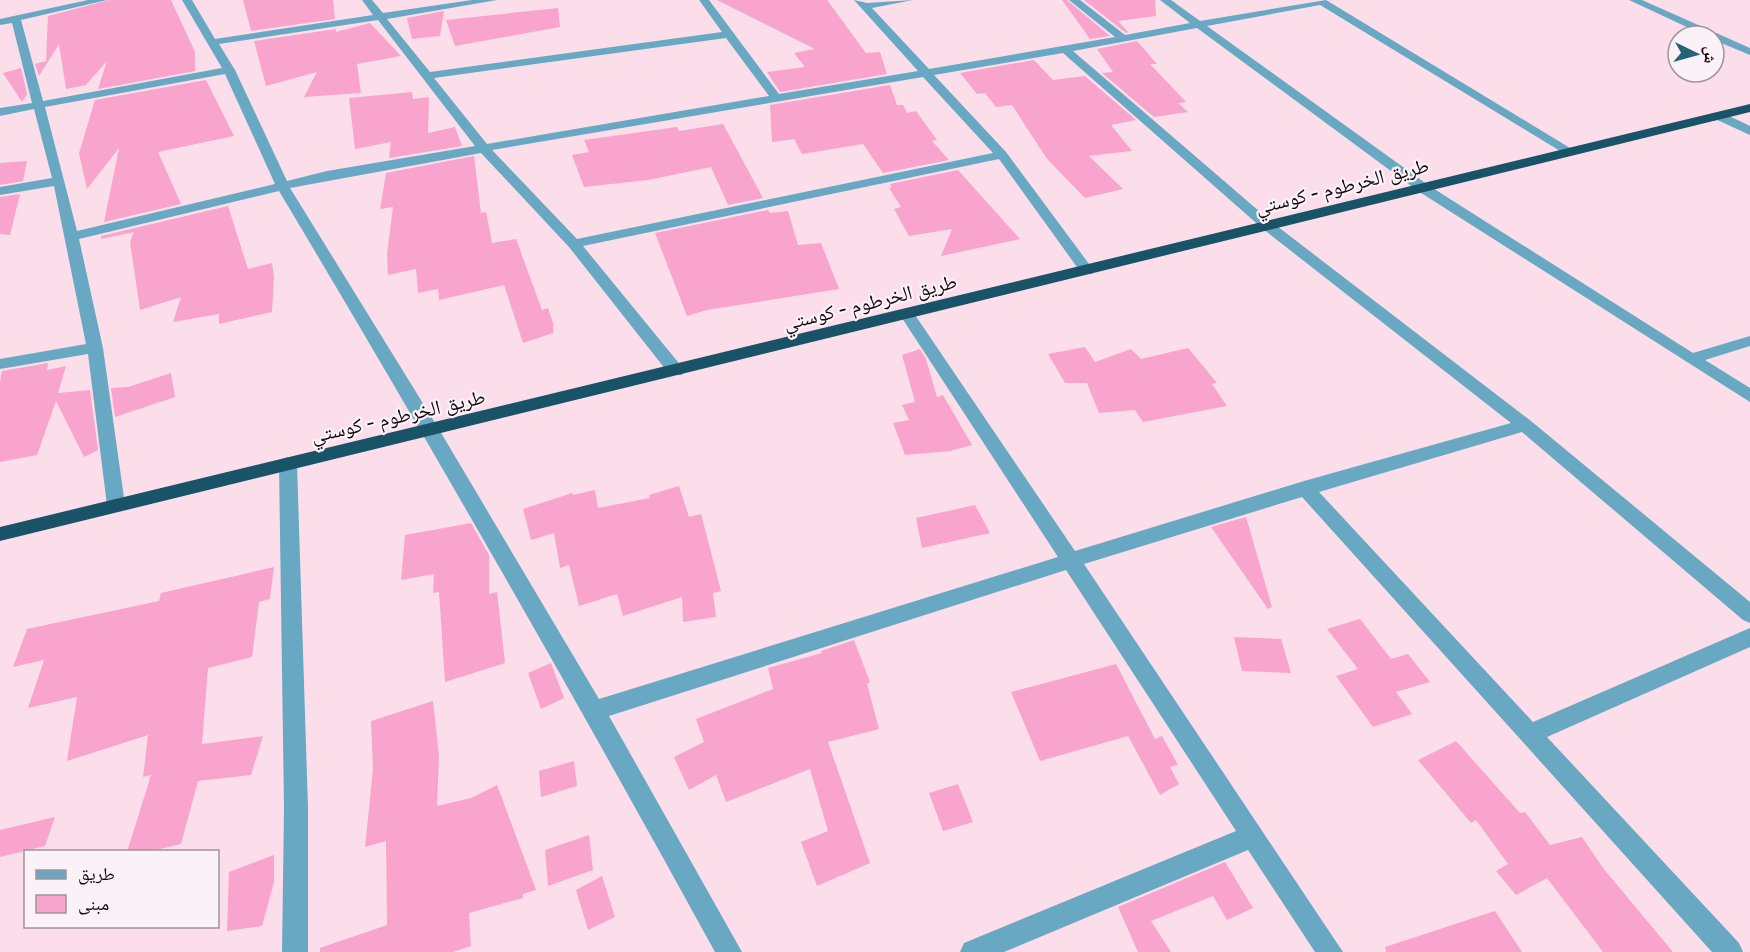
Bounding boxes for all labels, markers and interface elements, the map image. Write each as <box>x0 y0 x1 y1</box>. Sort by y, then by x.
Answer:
north arrow <box>1666 24 1726 84</box>
text: ش <box>1700 46 1722 65</box>
street label: طريق الخرطوم - كوستي <box>1252 152 1432 223</box>
street label: طريق الخرطوم - كوستي <box>780 268 960 339</box>
street label: طريق الخرطوم - كوستي <box>308 383 488 452</box>
legend <box>24 850 219 928</box>
text: طريق <box>78 862 115 885</box>
text: مبنى <box>78 892 109 915</box>

